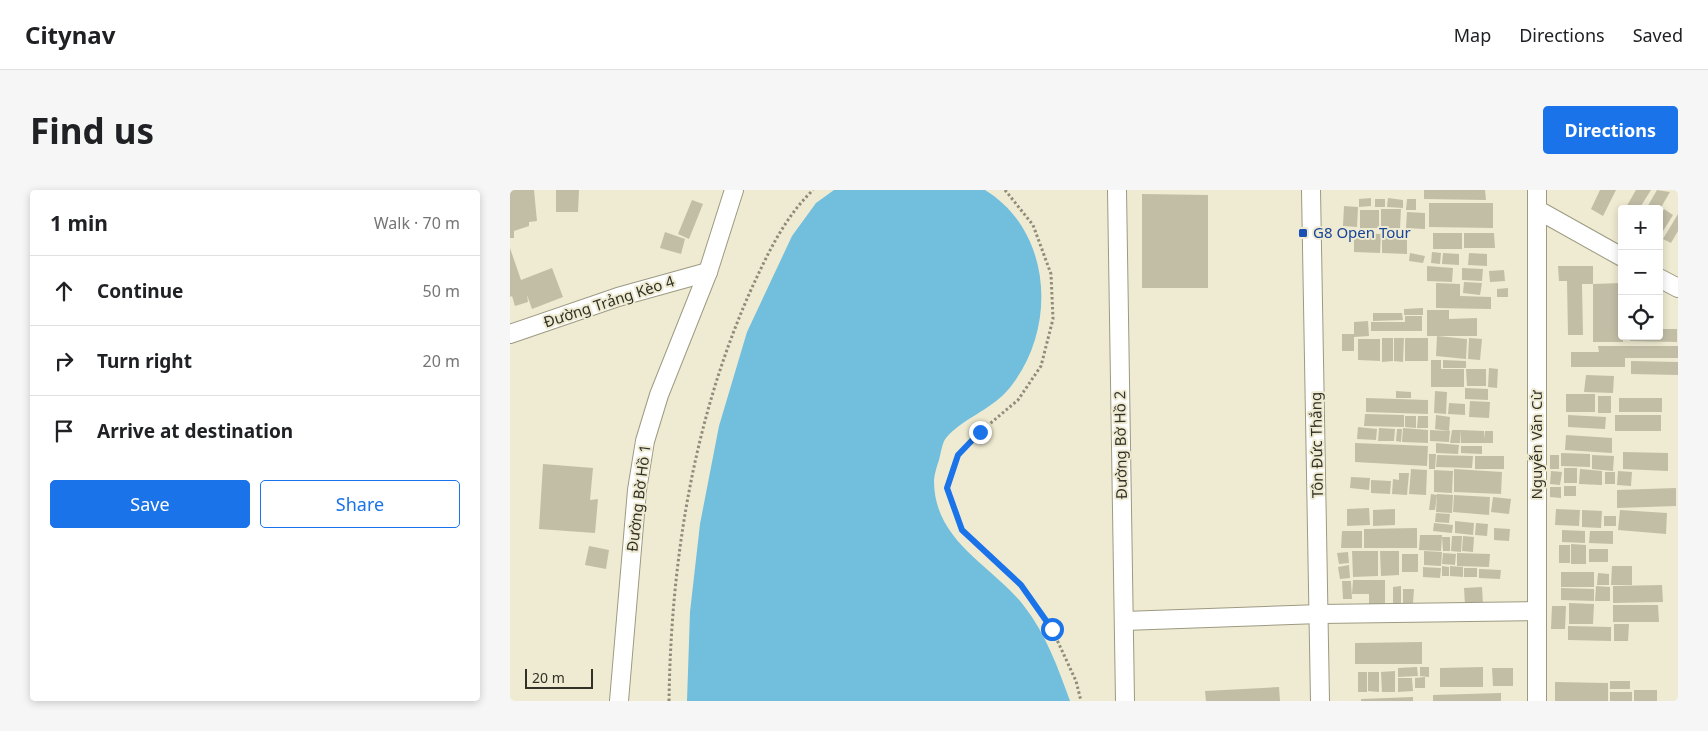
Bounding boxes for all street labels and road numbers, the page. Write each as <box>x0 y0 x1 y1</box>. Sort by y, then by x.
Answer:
street label: Đường Trảng Kèo 4 <box>541 270 677 332</box>
street label: Nguyễn Văn Cừ <box>1526 390 1546 500</box>
street label: Đường Bờ Hồ 2 <box>1109 391 1131 499</box>
street label: Tôn Đức Thắng <box>1305 392 1327 498</box>
street label: Đường Bờ Hồ 1 <box>621 443 655 553</box>

